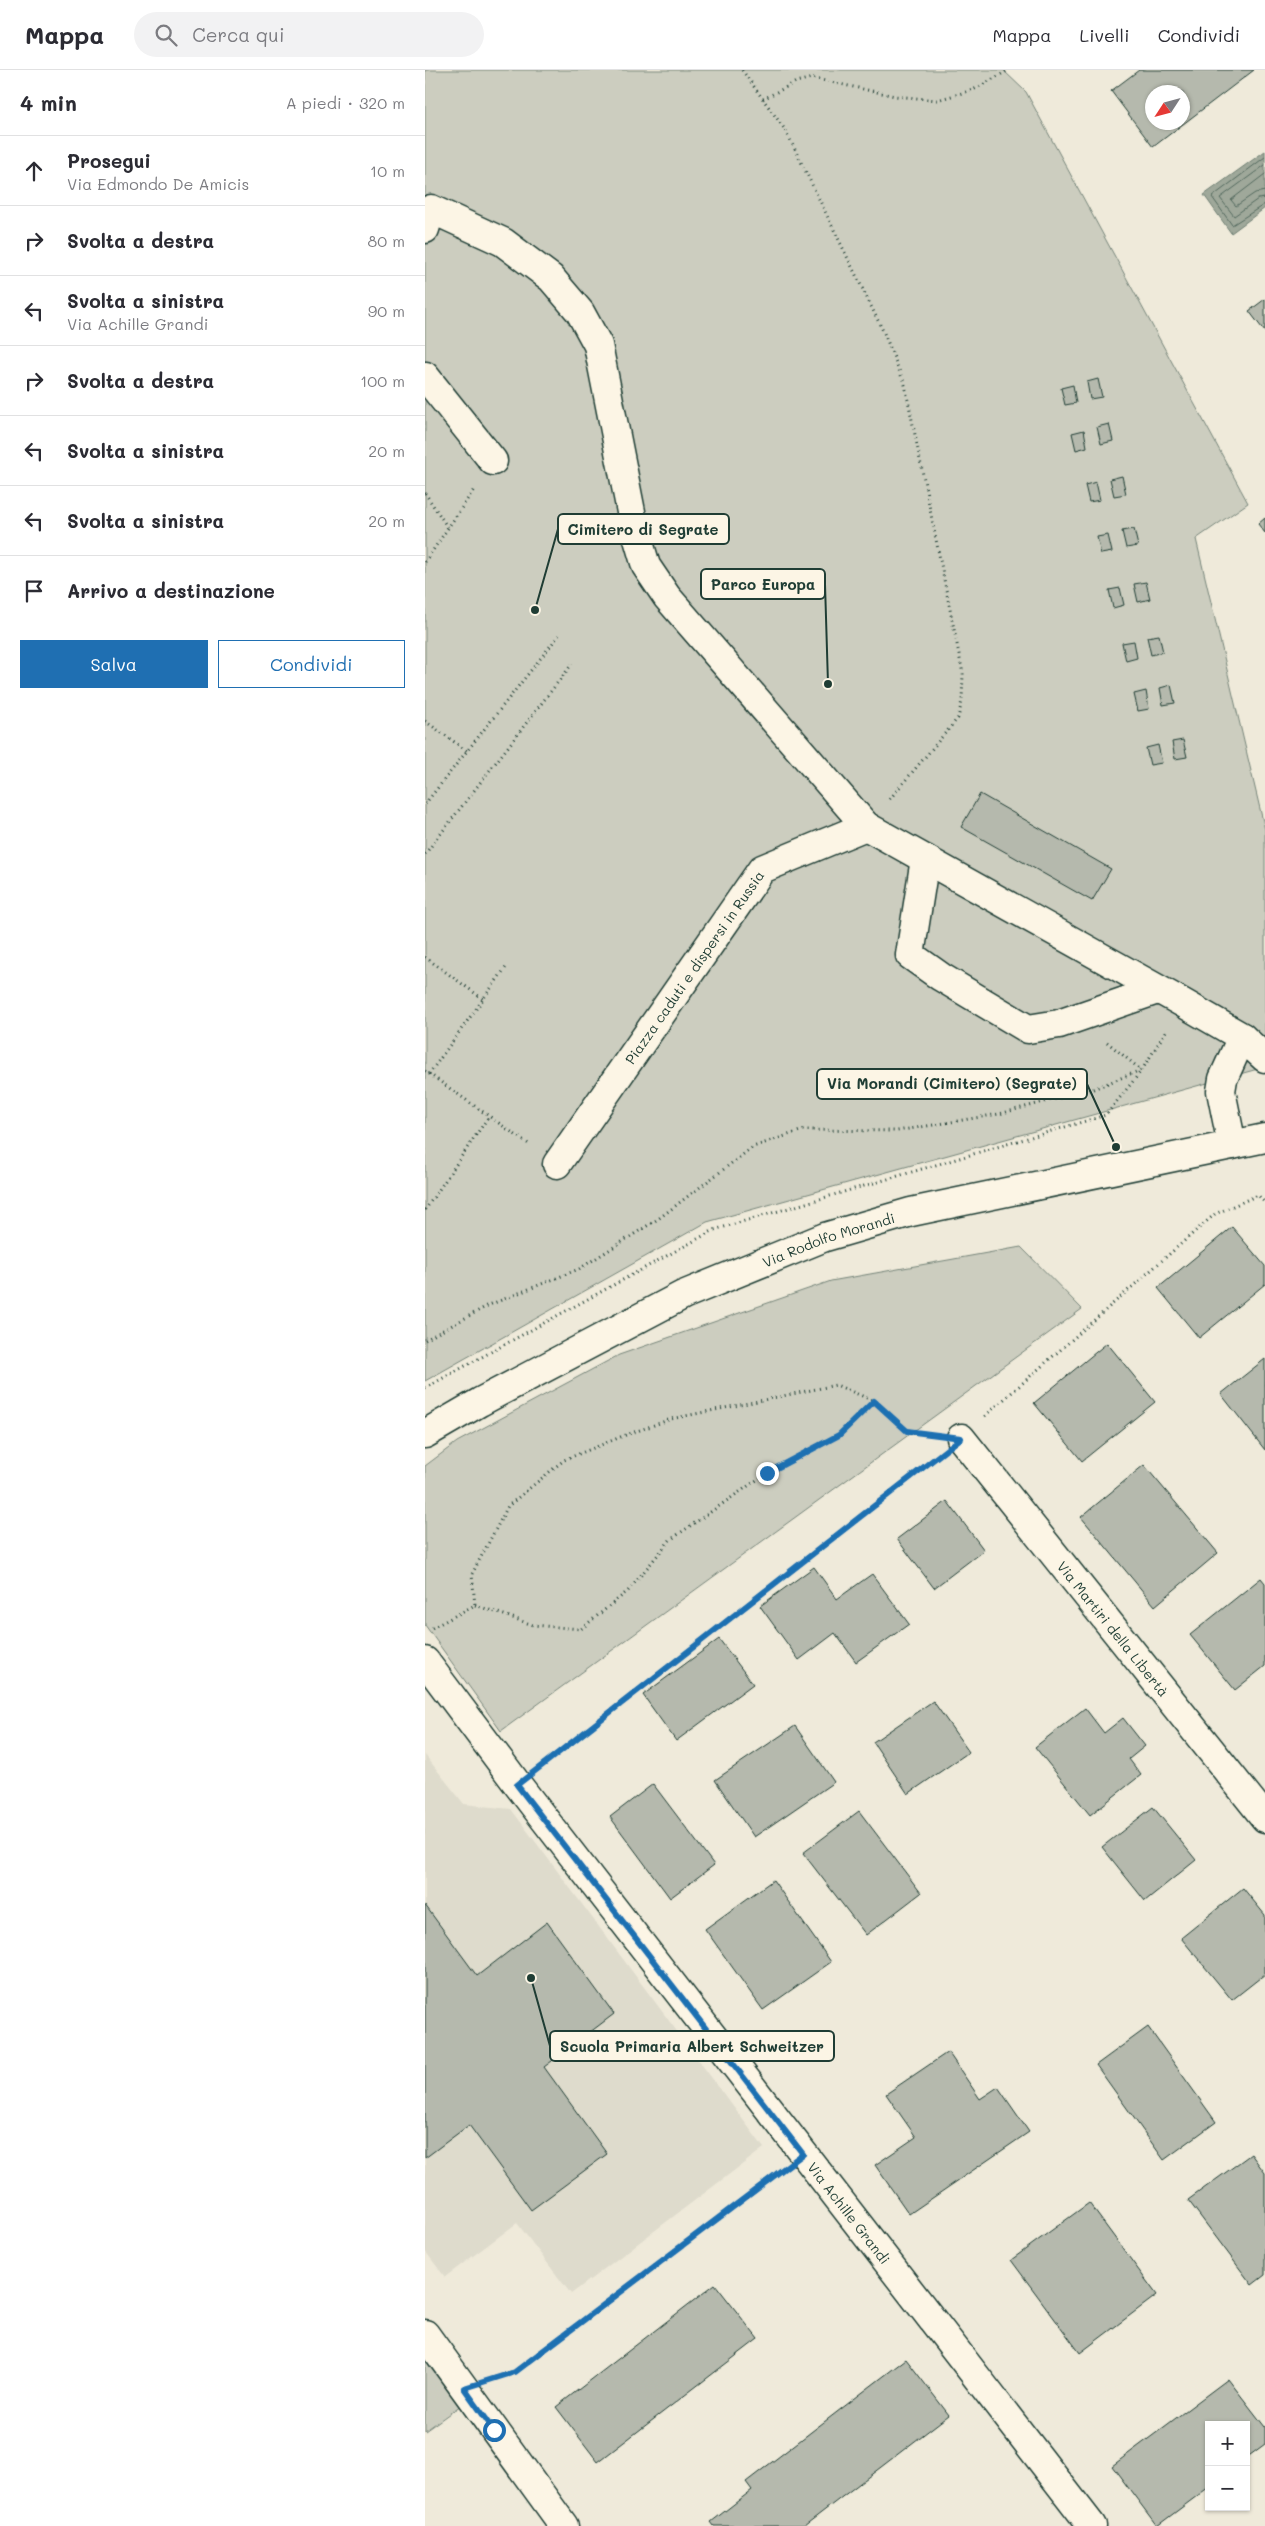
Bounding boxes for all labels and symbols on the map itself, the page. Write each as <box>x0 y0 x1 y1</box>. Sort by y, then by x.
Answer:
north arrow <box>1145 85 1190 130</box>
callout: Cimitero di Segrate <box>558 514 729 544</box>
text: Cimitero di Segrate <box>568 519 719 539</box>
callout: Parco Europa <box>701 569 825 599</box>
text: Parco Europa <box>711 574 815 594</box>
street label: Piazza caduti e dispersi in Russia <box>620 866 768 1068</box>
callout: Via Morandi (Cimitero) (Segrate) <box>817 1069 1087 1099</box>
text: Via Morandi (Cimitero) (Segrate) <box>827 1073 1077 1093</box>
street label: Via Rodolfo Morandi <box>759 1208 897 1271</box>
route end <box>756 1462 779 1485</box>
street label: Via Martiri della Libertà <box>1053 1557 1174 1700</box>
callout: Scuola Primaria Albert Schweitzer <box>550 2031 834 2061</box>
text: Scuola Primaria Albert Schweitzer <box>560 2036 824 2056</box>
street label: Via Achille Grandi <box>804 2158 895 2268</box>
route start <box>483 2419 506 2442</box>

